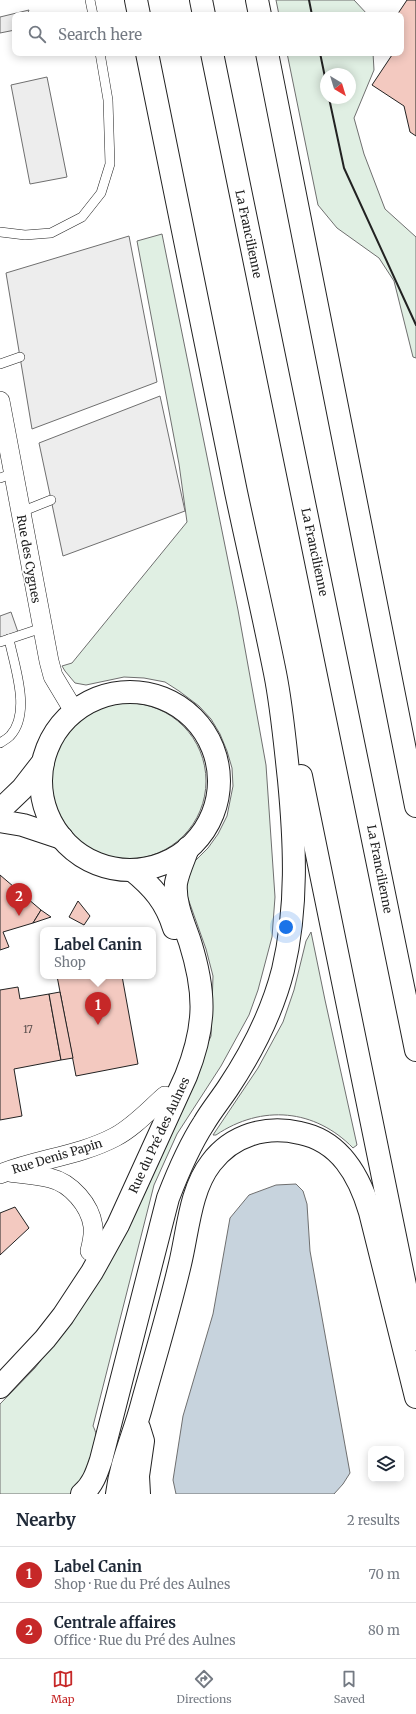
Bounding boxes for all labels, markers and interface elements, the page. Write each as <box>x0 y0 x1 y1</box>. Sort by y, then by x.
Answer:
search box <box>12 12 404 56</box>
icon: search <box>26 23 48 45</box>
text: Search here <box>58 25 142 44</box>
north arrow <box>320 68 356 104</box>
street label: La Francilienne <box>232 189 266 279</box>
street label: La Francilienne <box>298 507 332 597</box>
street label: Rue des Cygnes <box>14 514 44 604</box>
street label: La Francilienne <box>364 824 396 914</box>
pin: 2 <box>6 883 32 916</box>
your location <box>276 917 296 937</box>
popup <box>40 927 156 979</box>
text: Label Canin <box>54 935 142 954</box>
text: Shop <box>54 954 86 971</box>
pin: 1 <box>85 992 111 1025</box>
house number: 17 <box>23 1023 33 1036</box>
street label: Rue du Pré des Aulnes <box>125 1074 193 1195</box>
street label: Rue Denis Papin <box>10 1135 104 1177</box>
map controls <box>368 1446 404 1482</box>
button: layers <box>368 1446 404 1482</box>
text: Nearby <box>16 1509 76 1531</box>
text: 2 results <box>347 1512 400 1529</box>
text: Label Canin <box>54 1557 142 1576</box>
text: 1 <box>26 1566 32 1583</box>
text: 70 m <box>369 1566 400 1583</box>
text: Shop · Rue du Pré des Aulnes <box>54 1576 230 1593</box>
text: Centrale affaires <box>54 1613 176 1632</box>
text: 2 <box>25 1622 33 1639</box>
text: 80 m <box>368 1622 400 1639</box>
text: Office · Rue du Pré des Aulnes <box>54 1632 236 1649</box>
tab: Map <box>51 1668 75 1706</box>
tab: Directions <box>177 1668 232 1706</box>
tab: Saved <box>334 1668 365 1706</box>

